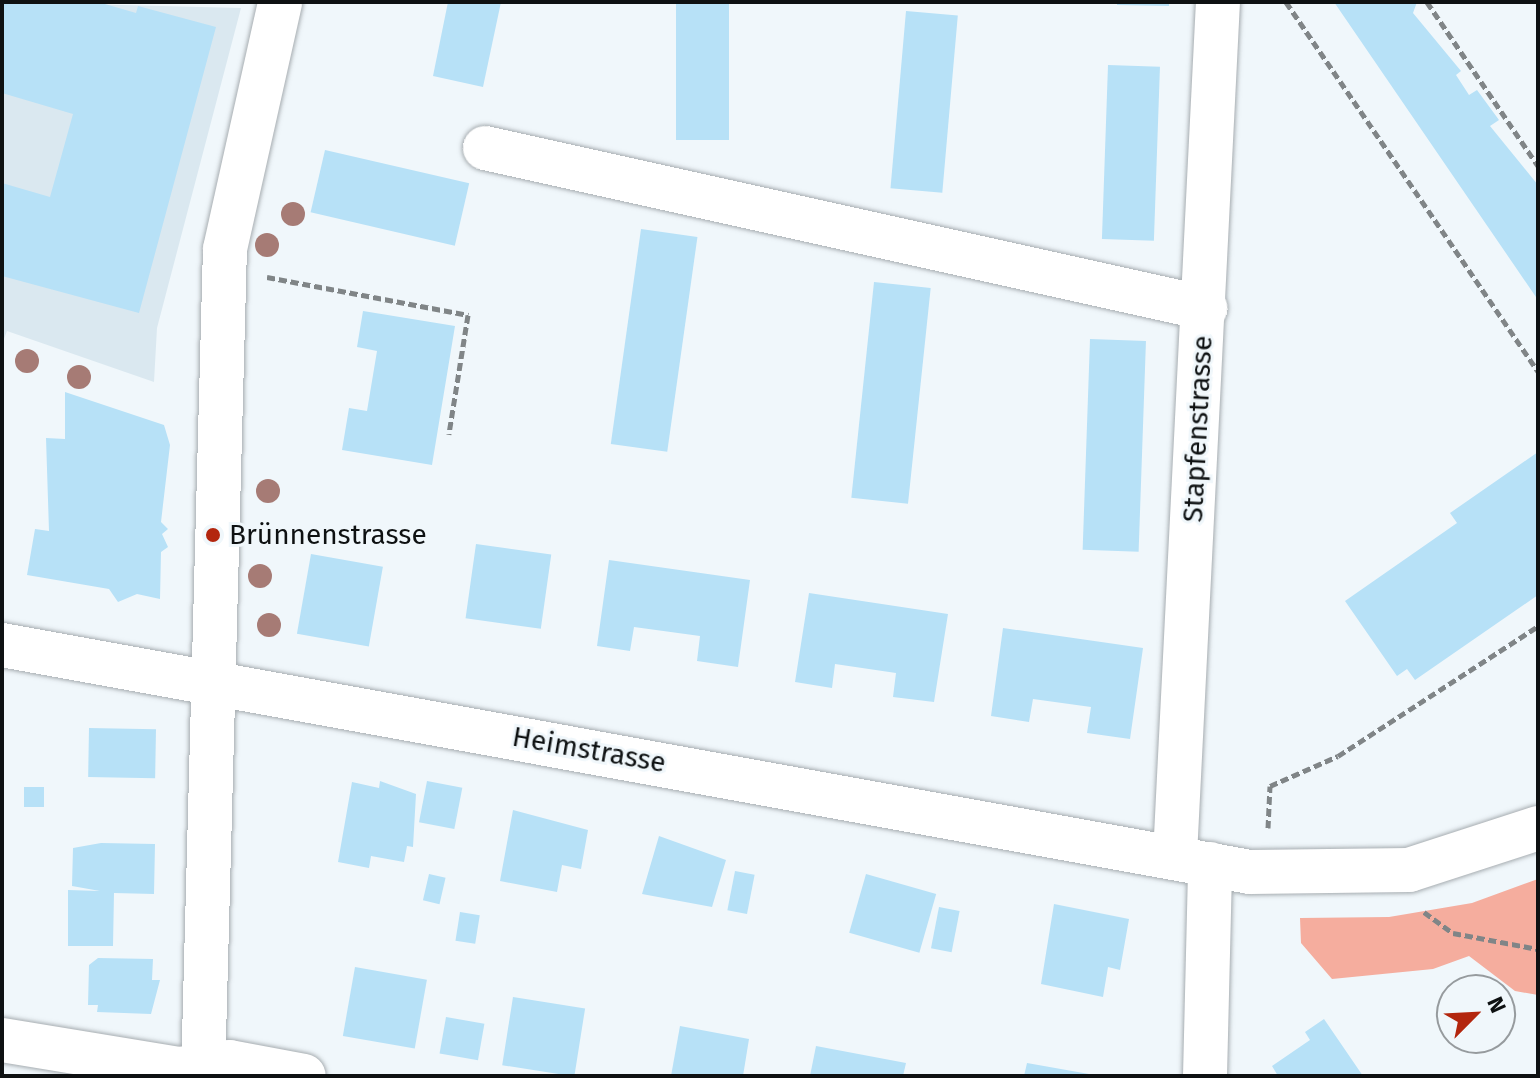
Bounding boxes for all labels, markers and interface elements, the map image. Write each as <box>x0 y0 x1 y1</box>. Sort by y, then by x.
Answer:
street label: Stapfenstrasse <box>1176 335 1220 523</box>
place label: Brünnenstrasse <box>229 518 427 552</box>
marker: Brünnenstrasse <box>204 526 222 544</box>
street label: Heimstrasse <box>510 720 668 780</box>
north arrow <box>1436 974 1516 1054</box>
text: N <box>1481 993 1512 1017</box>

